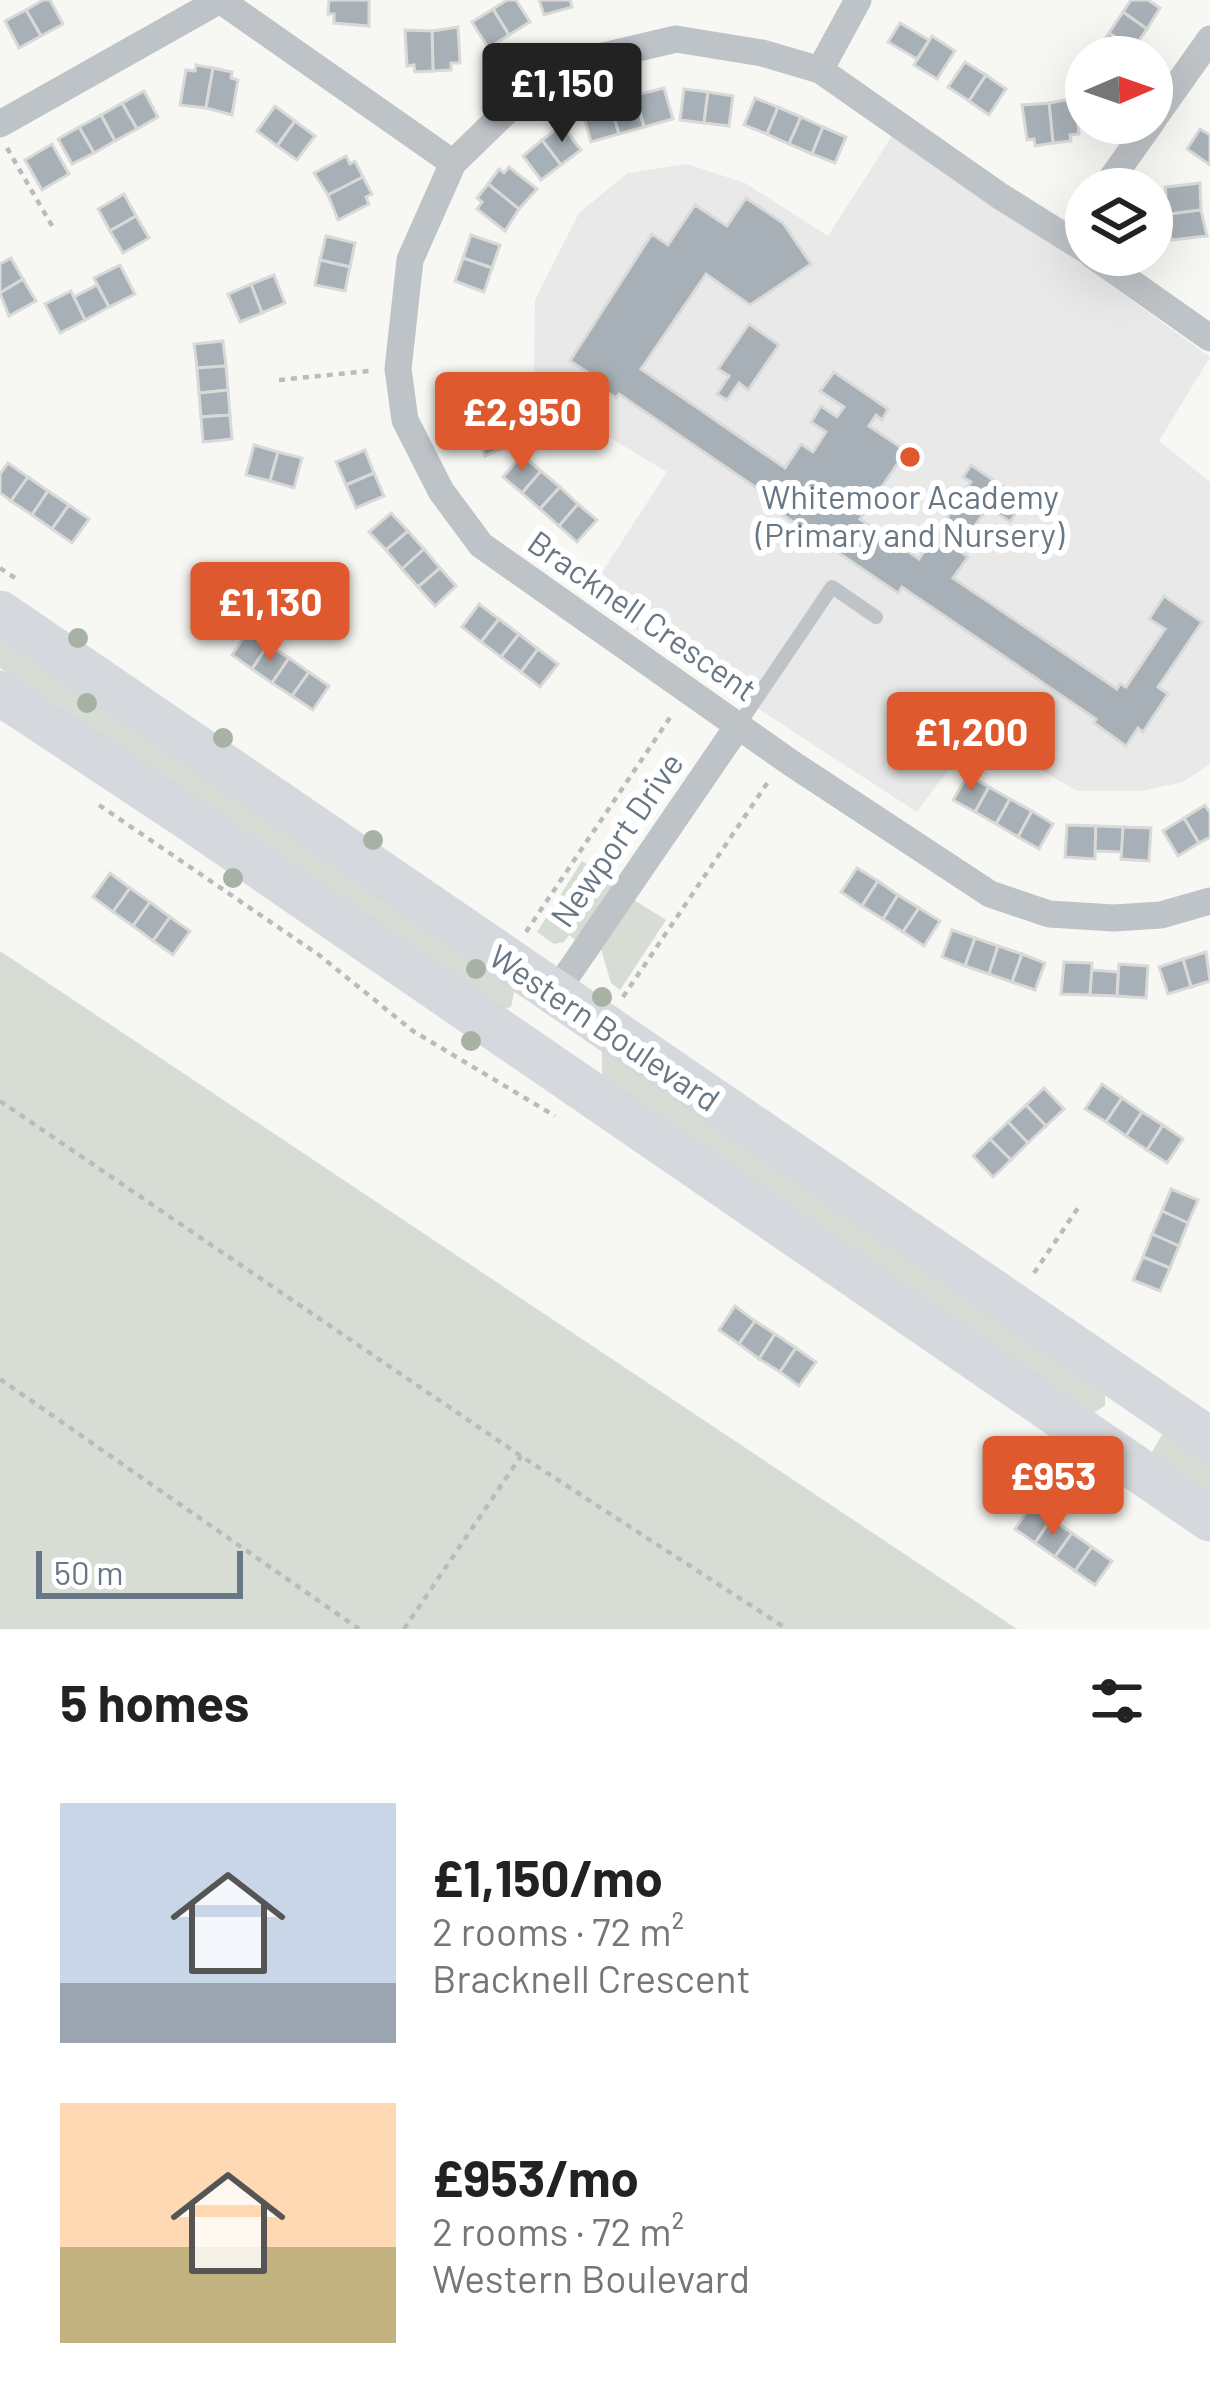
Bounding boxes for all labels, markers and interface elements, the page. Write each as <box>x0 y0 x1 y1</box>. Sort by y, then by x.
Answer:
north arrow <box>1065 36 1173 144</box>
map controls <box>1065 36 1173 276</box>
pin: £1,150 <box>464 43 660 145</box>
text: £1,150 <box>509 58 615 105</box>
button: layers <box>1065 168 1173 276</box>
pin: £2,950 <box>424 372 620 474</box>
text: £2,950 <box>462 387 582 434</box>
marker: Whitemoor Academy (Primary and Nursery) <box>897 444 923 470</box>
place label: Whitemoor Academy (Primary and Nursery) <box>755 476 1065 554</box>
street label: Bracknell Crescent <box>521 521 765 709</box>
pin: £1,130 <box>172 562 368 664</box>
text: £1,130 <box>217 577 323 624</box>
pin: £1,200 <box>873 692 1069 794</box>
text: £1,200 <box>914 707 1028 754</box>
street label: Newport Drive <box>541 744 691 934</box>
street label: Western Boulevard <box>482 935 728 1119</box>
pin: £953 <box>982 1436 1124 1538</box>
text: £953 <box>1010 1451 1096 1498</box>
scale bar <box>36 1545 243 1598</box>
text: 50 m <box>54 1552 124 1592</box>
icon: filters <box>1084 1668 1150 1734</box>
text: 5 homes <box>60 1671 249 1732</box>
text: £1,150/mo <box>432 1846 663 1907</box>
icon: home <box>156 1851 300 1995</box>
text: 2 rooms · 72 m² <box>432 1907 684 1954</box>
text: Bracknell Crescent <box>432 1954 751 2001</box>
text: £953/mo <box>432 2146 639 2207</box>
icon: home <box>156 2151 300 2295</box>
text: 2 rooms · 72 m² <box>432 2207 684 2254</box>
text: Western Boulevard <box>432 2254 750 2301</box>

